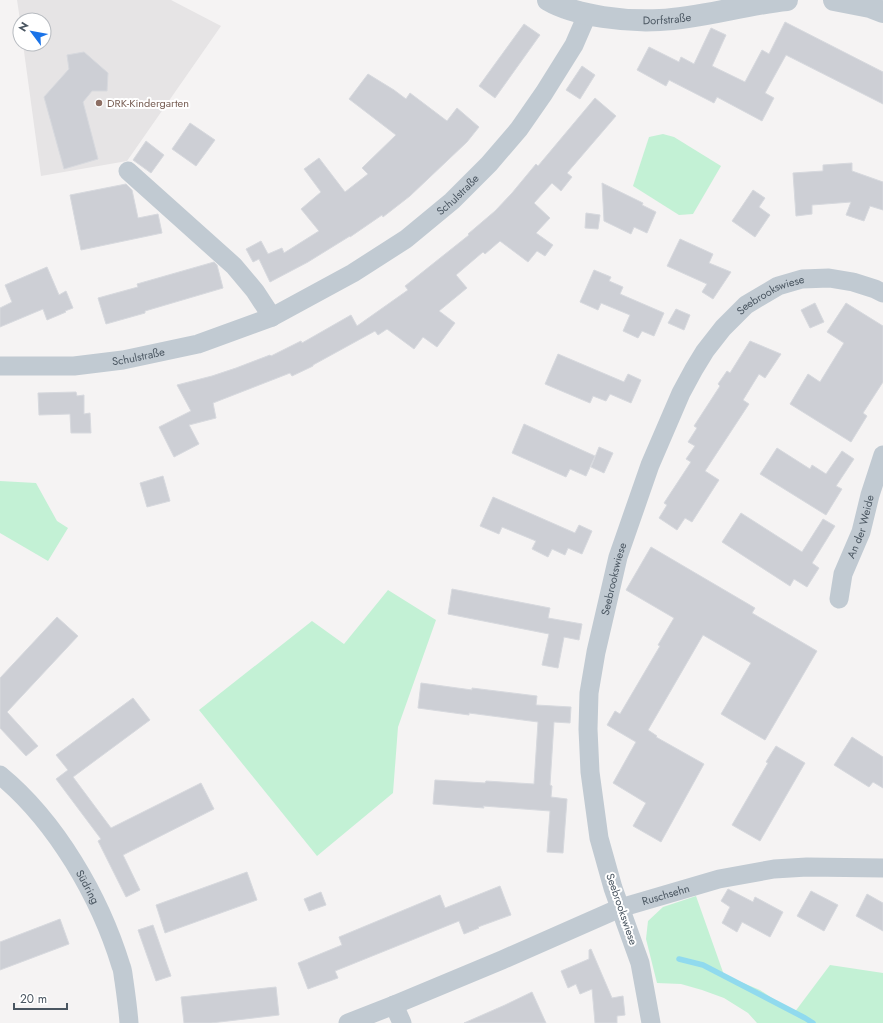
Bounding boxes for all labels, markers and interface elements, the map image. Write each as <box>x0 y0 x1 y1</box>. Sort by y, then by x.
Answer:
street label: Dorfstraße <box>643 9 692 28</box>
north arrow <box>12 12 52 52</box>
text: N <box>14 19 33 35</box>
place label: DRK-Kindergarten <box>107 95 189 111</box>
marker: DRK-Kindergarten <box>94 98 104 108</box>
street label: Schulstraße <box>433 170 483 219</box>
street label: Seebrookswiese <box>733 271 806 318</box>
street label: Schulstraße <box>111 343 166 369</box>
street label: An der Weide <box>843 493 878 561</box>
street label: Seebrookswiese <box>597 540 631 617</box>
street label: Südring <box>72 867 103 907</box>
street label: Seebrookswiese <box>602 871 642 947</box>
street label: Ruschsehn <box>640 880 692 909</box>
scale bar <box>14 985 67 1011</box>
text: 20 m <box>20 990 47 1008</box>

